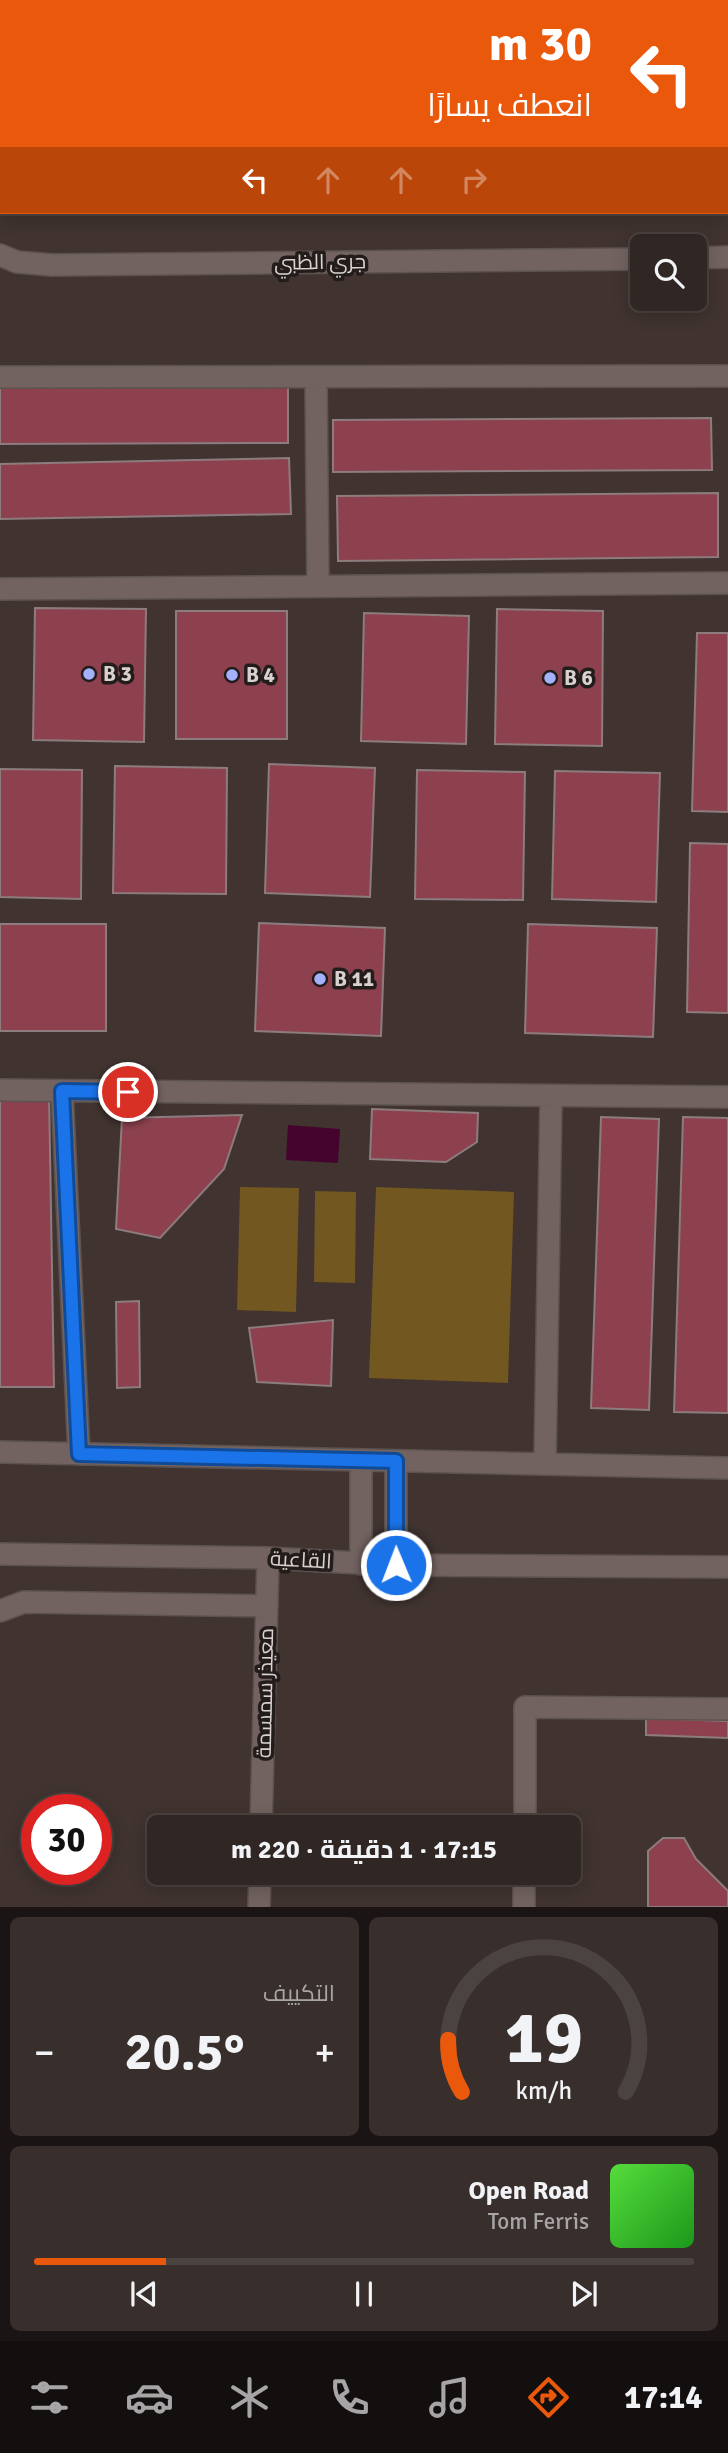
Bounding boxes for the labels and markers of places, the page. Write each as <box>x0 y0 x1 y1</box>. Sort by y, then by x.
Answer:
place label: B 3 <box>103 661 132 687</box>
place label: B 4 <box>246 662 275 688</box>
place label: B 6 <box>564 665 593 691</box>
marker: B 3 <box>81 666 97 682</box>
marker: B 4 <box>224 667 240 683</box>
marker: B 6 <box>542 670 558 686</box>
place label: B 11 <box>334 966 374 992</box>
marker: B 11 <box>312 971 328 987</box>
pin <box>98 1062 158 1122</box>

